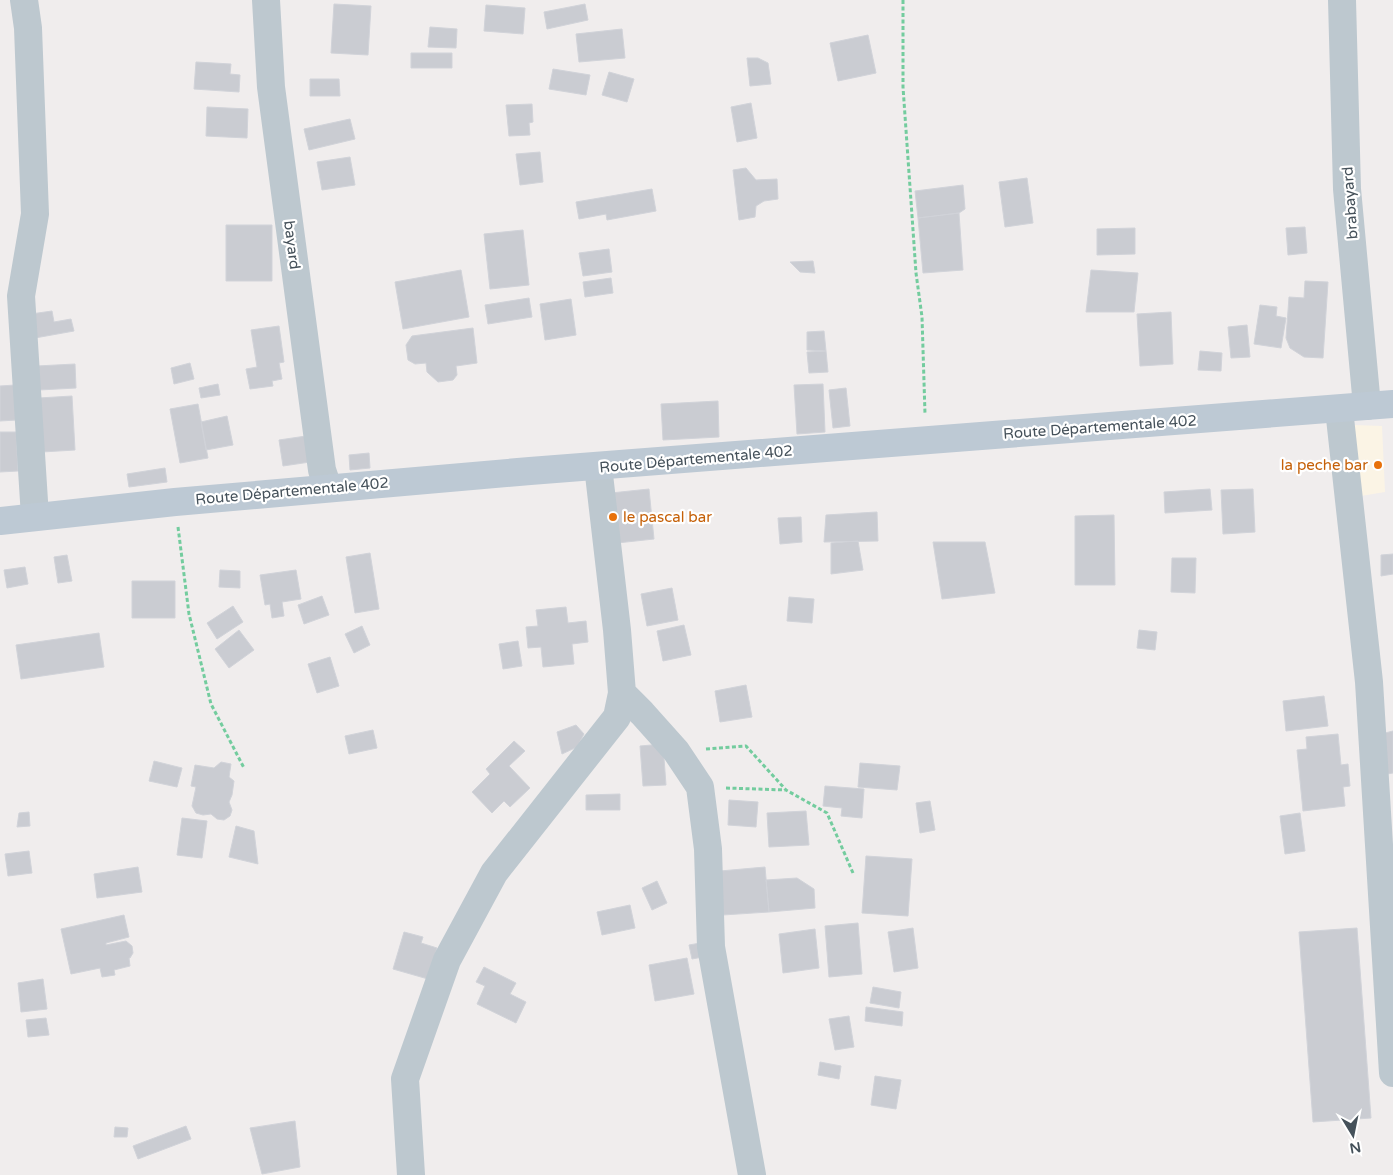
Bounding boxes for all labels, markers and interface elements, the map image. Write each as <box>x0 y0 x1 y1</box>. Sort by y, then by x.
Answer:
street label: brabayard <box>1338 166 1362 240</box>
street label: bayard <box>280 220 304 270</box>
street label: Route Départementale 402 <box>1003 411 1197 443</box>
street label: Route Départementale 402 <box>599 442 793 476</box>
place label: la peche bar <box>1281 456 1368 474</box>
marker: la peche bar <box>1372 459 1384 471</box>
street label: Route Départementale 402 <box>195 474 389 508</box>
place label: le pascal bar <box>623 508 712 526</box>
marker: le pascal bar <box>607 511 619 523</box>
north arrow <box>1328 1110 1378 1160</box>
text: N <box>1348 1138 1362 1157</box>

